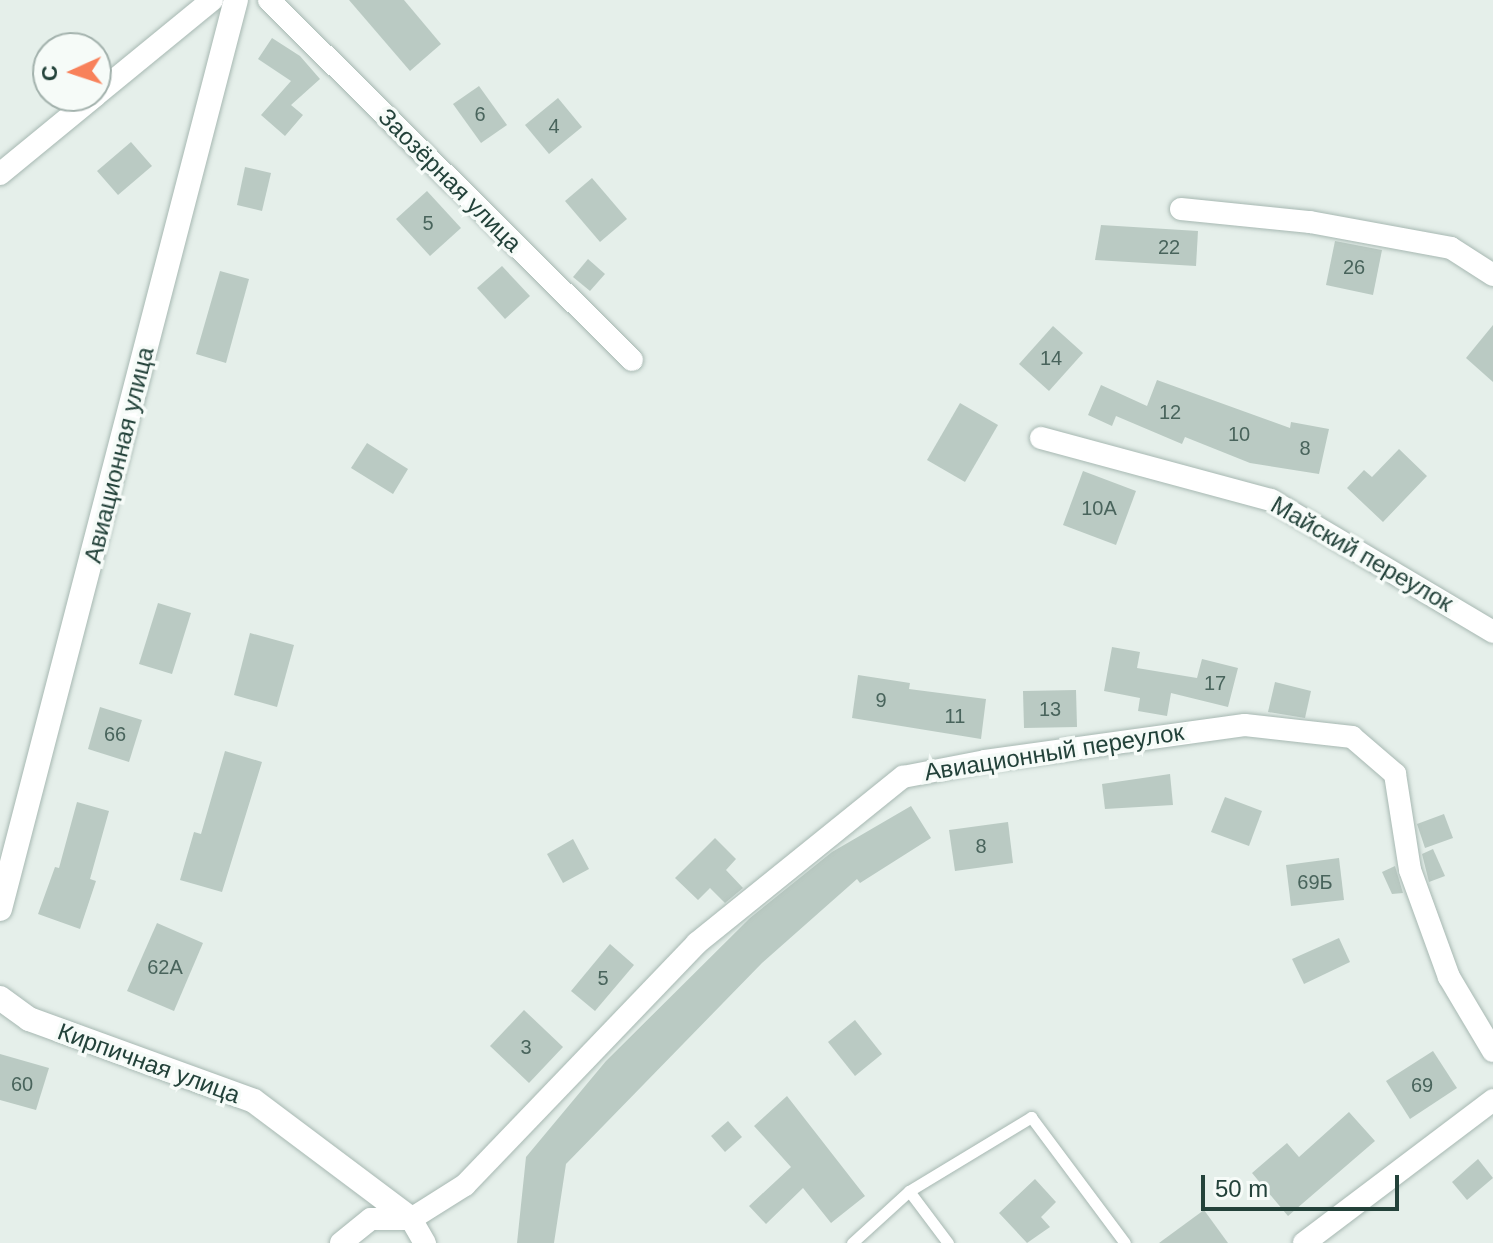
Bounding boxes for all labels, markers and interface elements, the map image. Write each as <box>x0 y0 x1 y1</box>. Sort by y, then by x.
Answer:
north arrow <box>32 32 112 112</box>
text: С <box>37 65 62 82</box>
street label: Заозёрная улица <box>372 102 528 258</box>
house number: 6 <box>474 102 486 126</box>
house number: 4 <box>548 114 560 138</box>
house number: 5 <box>422 211 434 235</box>
house number: 22 <box>1158 235 1180 259</box>
house number: 26 <box>1343 255 1365 279</box>
street label: Авиационная улица <box>78 344 160 566</box>
house number: 14 <box>1040 346 1062 370</box>
house number: 12 <box>1159 400 1181 424</box>
house number: 10 <box>1228 422 1250 446</box>
house number: 8 <box>1299 436 1311 460</box>
street label: Майский переулок <box>1266 490 1458 618</box>
house number: 10А <box>1081 496 1117 520</box>
house number: 17 <box>1204 671 1226 695</box>
house number: 9 <box>875 688 887 712</box>
house number: 13 <box>1039 697 1061 721</box>
house number: 11 <box>945 704 965 728</box>
street label: Авиационный переулок <box>922 717 1186 787</box>
house number: 66 <box>104 722 126 746</box>
house number: 8 <box>975 834 987 858</box>
house number: 69Б <box>1297 870 1333 894</box>
house number: 62А <box>147 955 183 979</box>
house number: 5 <box>597 966 609 990</box>
street label: Кирпичная улица <box>54 1017 244 1109</box>
house number: 3 <box>520 1035 532 1059</box>
house number: 60 <box>11 1072 33 1096</box>
house number: 69 <box>1411 1073 1433 1097</box>
scale bar <box>1205 1159 1403 1209</box>
text: 50 m <box>1215 1175 1268 1202</box>

